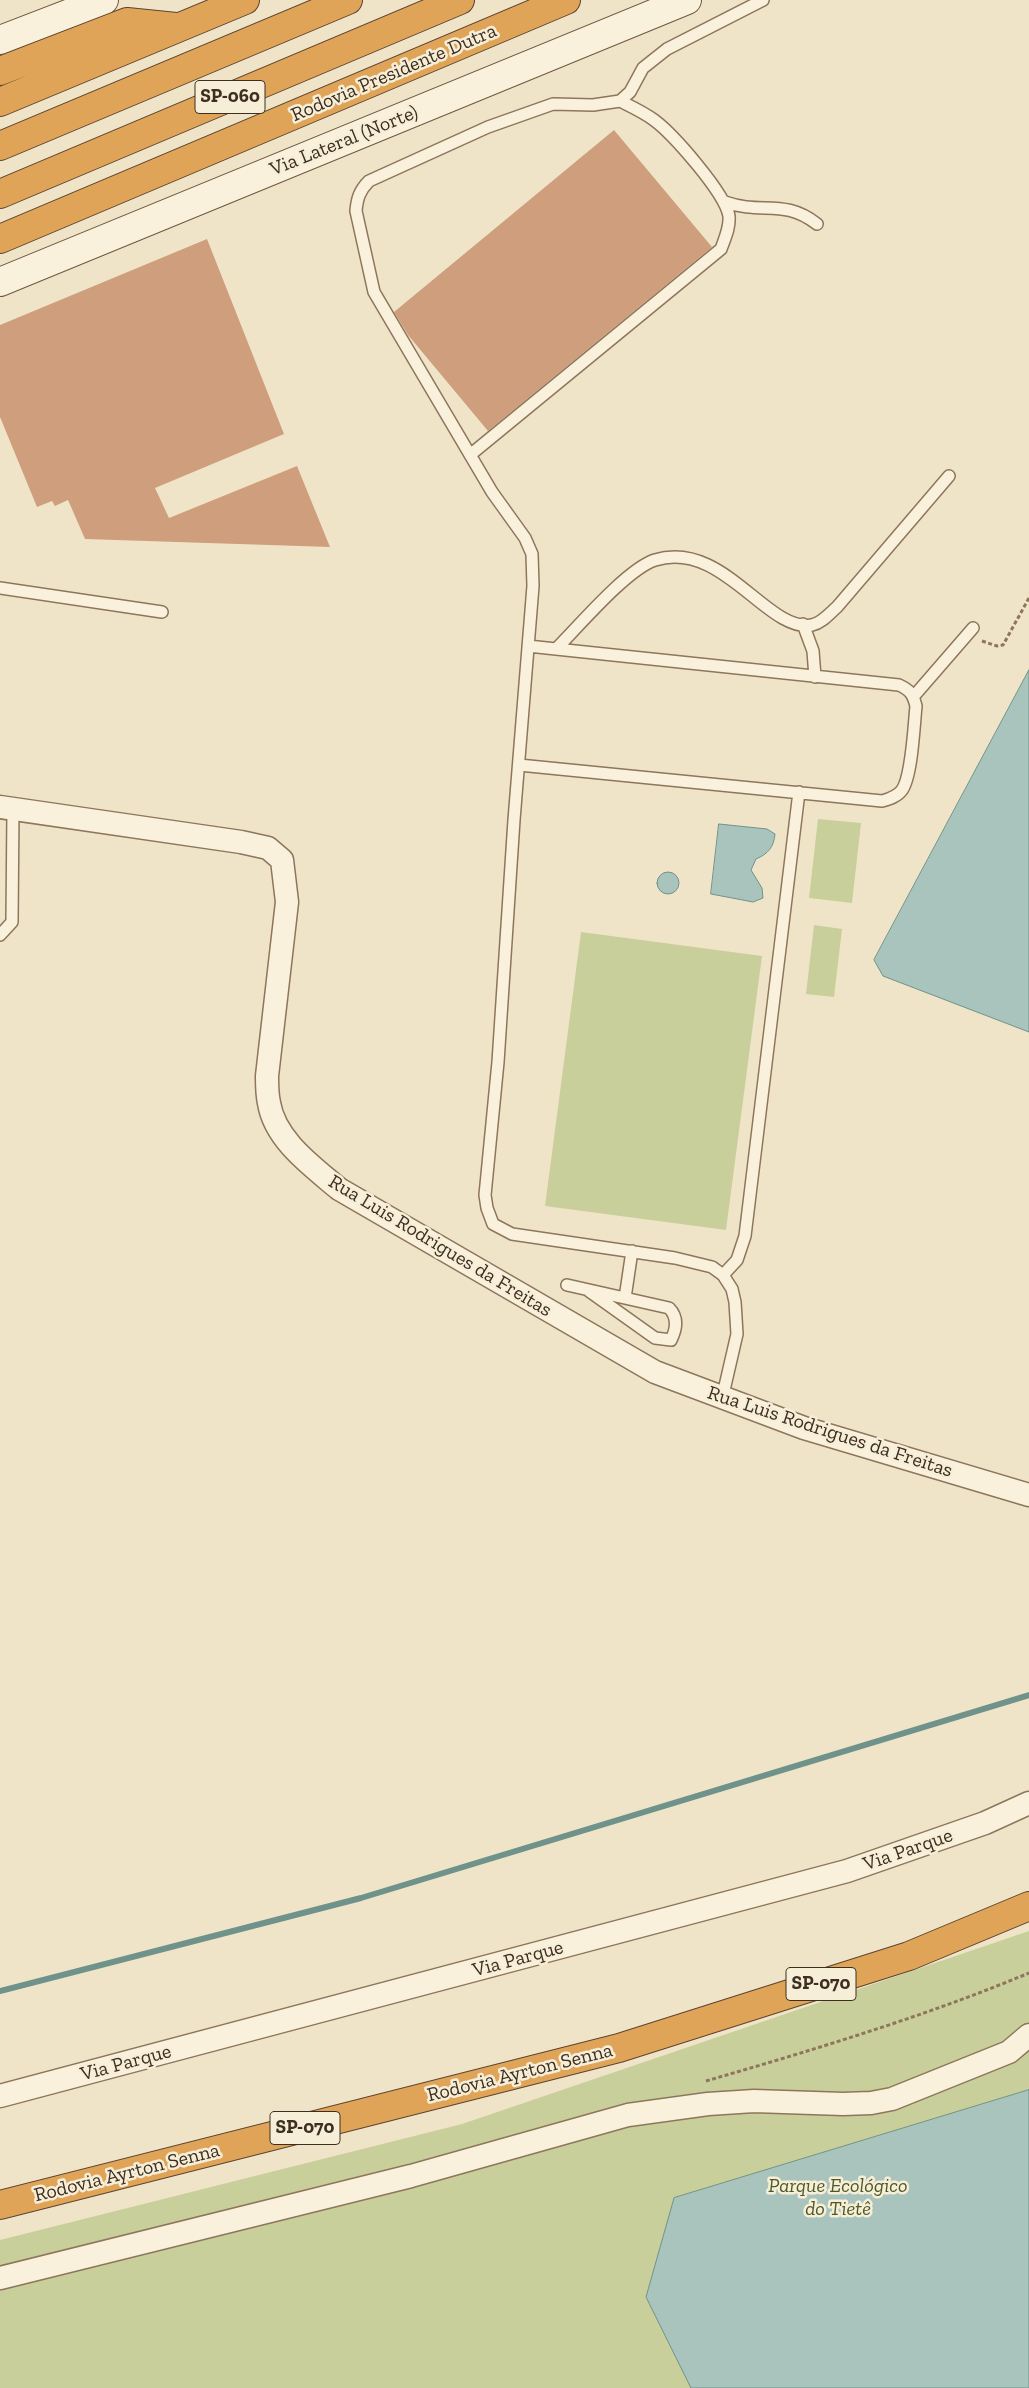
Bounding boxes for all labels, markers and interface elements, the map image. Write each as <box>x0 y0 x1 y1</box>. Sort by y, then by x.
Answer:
street label: Rodovia Presidente Dutra <box>288 19 500 127</box>
road number: SP-060 <box>195 80 265 114</box>
street label: Via Lateral (Norte) <box>266 100 422 182</box>
street label: Rua Luis Rodrigues da Freitas <box>324 1170 556 1322</box>
street label: Rua Luis Rodrigues da Freitas <box>704 1381 956 1483</box>
street label: Via Parque <box>860 1824 956 1876</box>
street label: Via Parque <box>470 1935 566 1983</box>
road number: SP-070 <box>786 1968 856 2000</box>
street label: Rodovia Ayrton Senna <box>425 2038 615 2108</box>
street label: Via Parque <box>78 2039 174 2087</box>
road number: SP-070 <box>270 2112 340 2144</box>
street label: Rodovia Ayrton Senna <box>32 2138 222 2208</box>
park label: Parque Ecológico do Tietê <box>768 2174 908 2221</box>

